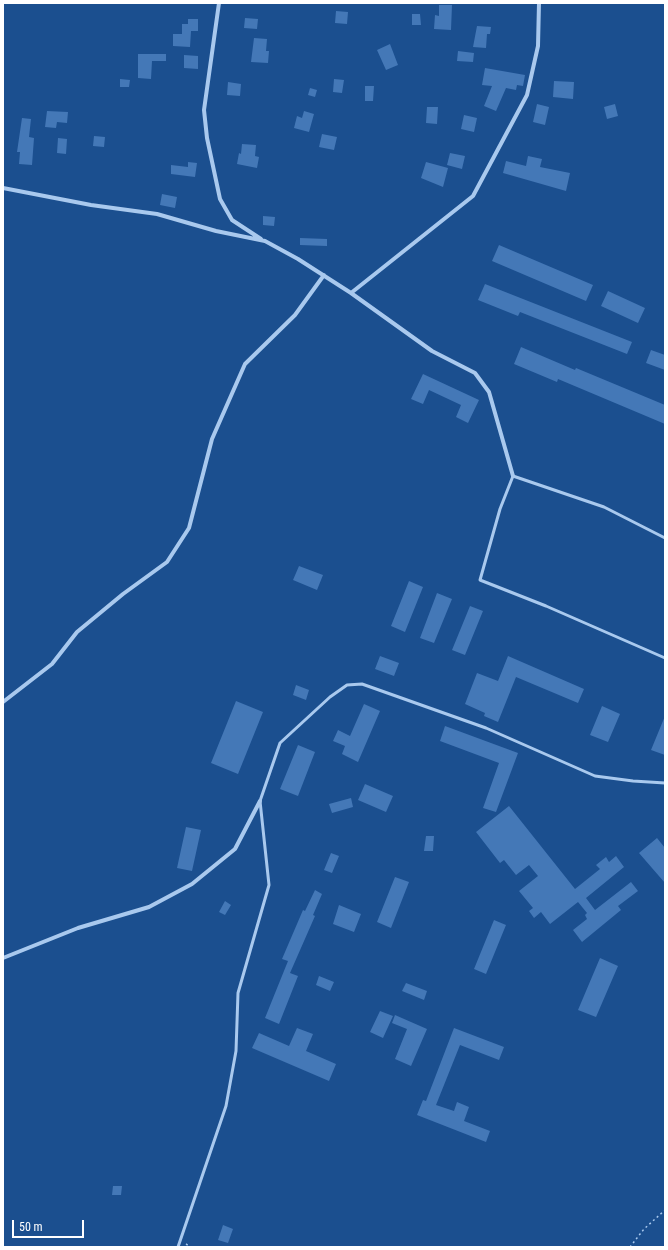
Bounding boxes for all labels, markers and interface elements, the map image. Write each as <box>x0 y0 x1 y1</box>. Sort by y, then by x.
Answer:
scale bar <box>14 1212 86 1238</box>
text: 50 m <box>19 1220 43 1234</box>

